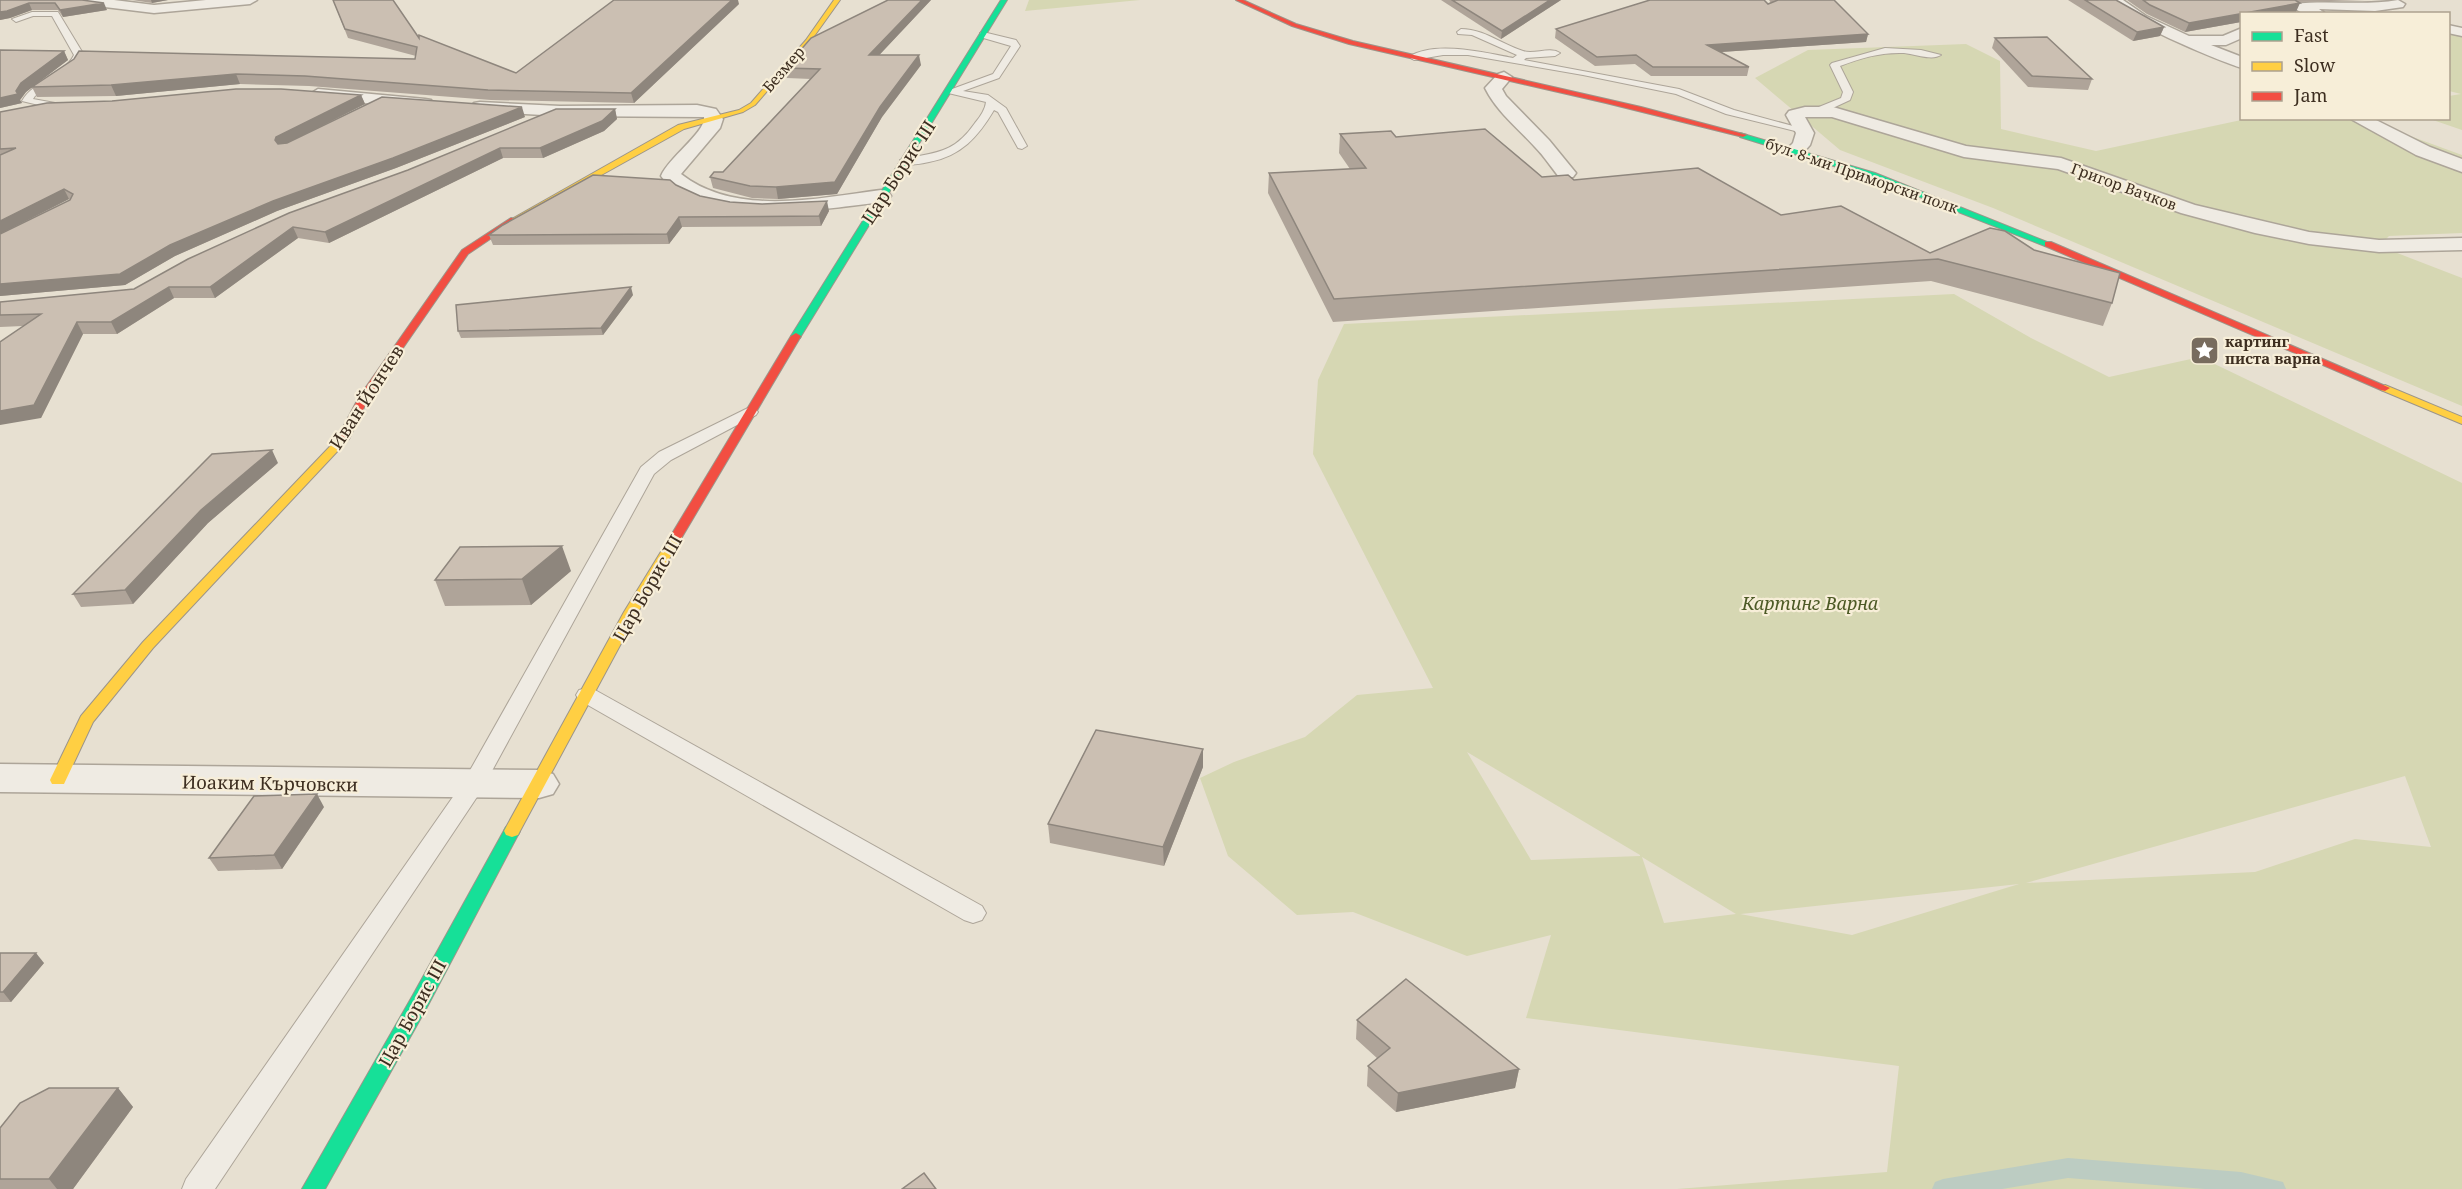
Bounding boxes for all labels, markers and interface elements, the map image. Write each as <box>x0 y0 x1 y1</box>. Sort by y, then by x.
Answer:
legend <box>2240 12 2450 120</box>
text: Fast <box>2294 23 2329 47</box>
street label: Безмер <box>758 42 808 96</box>
text: Slow <box>2294 53 2336 77</box>
text: Jam <box>2293 83 2328 107</box>
street label: Цар Борис III <box>855 115 941 229</box>
street label: бул. 8-ми Приморски полк <box>1763 133 1961 217</box>
street label: Григор Вачков <box>2068 158 2180 214</box>
place label: картинг писта варна <box>2225 331 2321 368</box>
place icon: картинг писта варна <box>2188 334 2220 366</box>
street label: Иван Йончев <box>323 340 409 454</box>
street label: Цар Борис III <box>607 530 687 646</box>
park label: Картинг Варна <box>1741 591 1878 615</box>
street label: Иоаким Кърчовски <box>182 769 358 797</box>
street label: Цар Борис III <box>373 955 451 1071</box>

